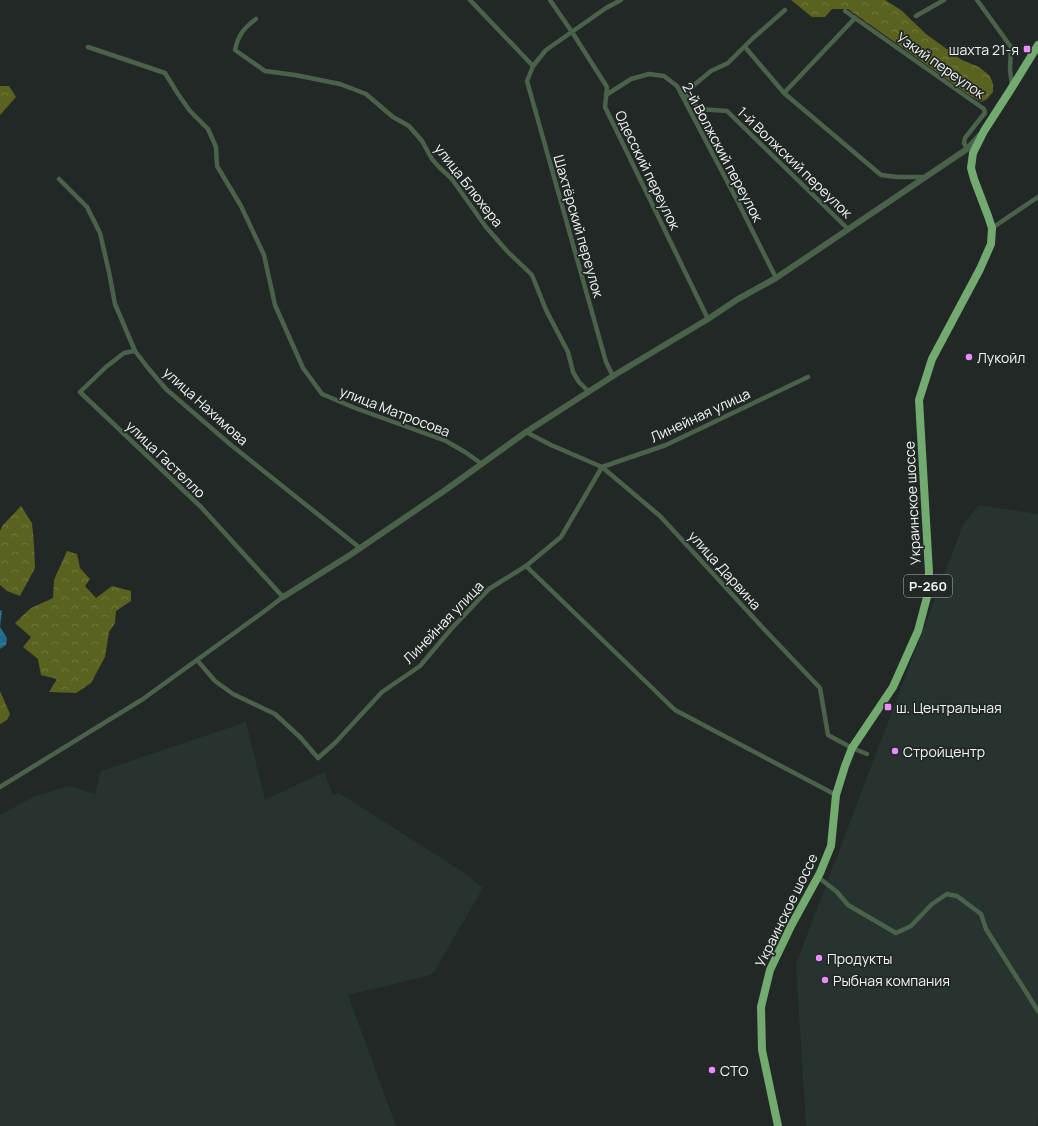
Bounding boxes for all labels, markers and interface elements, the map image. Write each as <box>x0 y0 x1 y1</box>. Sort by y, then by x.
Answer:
street label: Узкий переулок <box>893 27 990 103</box>
place label: шахта 21-я <box>949 40 1019 59</box>
marker: шахта 21-я <box>1022 44 1032 54</box>
street label: 2-й Волжский переулок <box>678 79 768 226</box>
street label: 1-й Волжский переулок <box>733 102 857 223</box>
street label: Одесский переулок <box>611 107 686 234</box>
street label: улица Блюхера <box>430 139 508 231</box>
street label: Шахтёрский переулок <box>550 152 609 301</box>
place label: Лукойл <box>977 348 1025 367</box>
marker: Лукойл <box>964 352 974 362</box>
street label: улица Нахимова <box>159 363 253 449</box>
street label: улица Матросова <box>337 381 453 441</box>
street label: Линейная улица <box>647 383 753 447</box>
street label: улица Гастелло <box>122 416 210 502</box>
street label: Украинское шоссе <box>899 441 925 565</box>
street label: улица Дарвина <box>684 526 766 614</box>
road number: Р-260 <box>904 575 952 597</box>
street label: Линейная улица <box>399 576 487 668</box>
place label: ш. Центральная <box>896 698 1002 717</box>
marker: ш. Центральная <box>883 702 893 712</box>
place label: Стройцентр <box>903 742 985 761</box>
marker: Стройцентр <box>890 746 900 756</box>
street label: Украинское шоссе <box>750 850 822 970</box>
place label: Продукты <box>827 949 892 968</box>
marker: Продукты <box>814 953 824 963</box>
place label: Рыбная компания <box>833 971 950 990</box>
marker: Рыбная компания <box>820 975 830 985</box>
place label: СТО <box>720 1061 749 1080</box>
marker: СТО <box>707 1065 717 1075</box>

